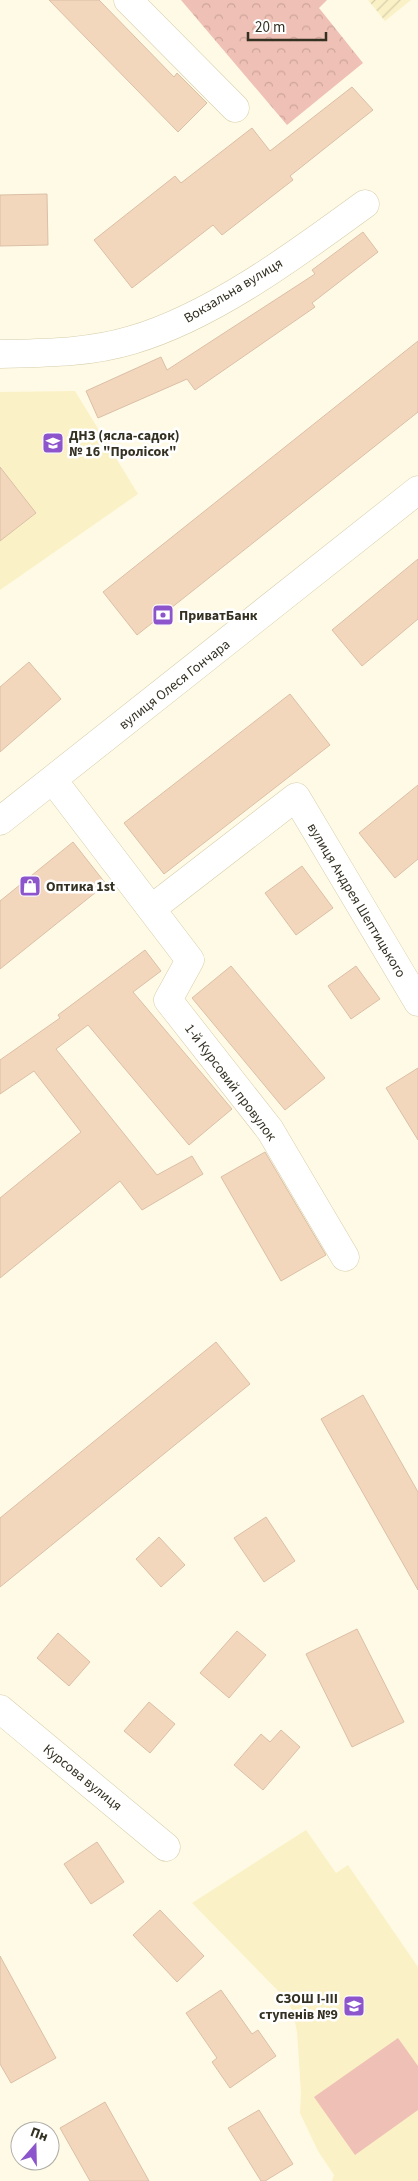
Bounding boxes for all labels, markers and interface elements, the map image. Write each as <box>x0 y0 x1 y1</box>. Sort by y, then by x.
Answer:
scale bar <box>248 10 326 42</box>
text: 20 m <box>255 17 285 38</box>
street label: Вокзальна вулиця <box>180 253 287 328</box>
place label: ДНЗ (ясла-садок) № 16 "Пролісок" <box>69 426 180 462</box>
school or university icon: ДНЗ (ясла-садок) № 16 "Пролісок" <box>41 431 65 455</box>
bank icon: ПриватБанк <box>151 603 175 627</box>
place label: ПриватБанк <box>179 606 258 626</box>
street label: вулиця Олеся Гончара <box>115 635 234 735</box>
street label: вулиця Андрея Шептицького <box>302 819 410 982</box>
shop icon: Оптика 1st <box>18 874 42 898</box>
place label: Оптика 1st <box>46 877 116 897</box>
street label: 1-й Курсовий провулок <box>179 1020 281 1145</box>
street label: Курсова вулиця <box>39 1740 126 1816</box>
place label: СЗОШ І-ІІІ ступенів №9 <box>259 1989 338 2025</box>
school or university icon: СЗОШ І-ІІІ ступенів №9 <box>342 1994 366 2018</box>
north arrow <box>10 2121 60 2171</box>
text: Пн <box>27 2122 51 2147</box>

